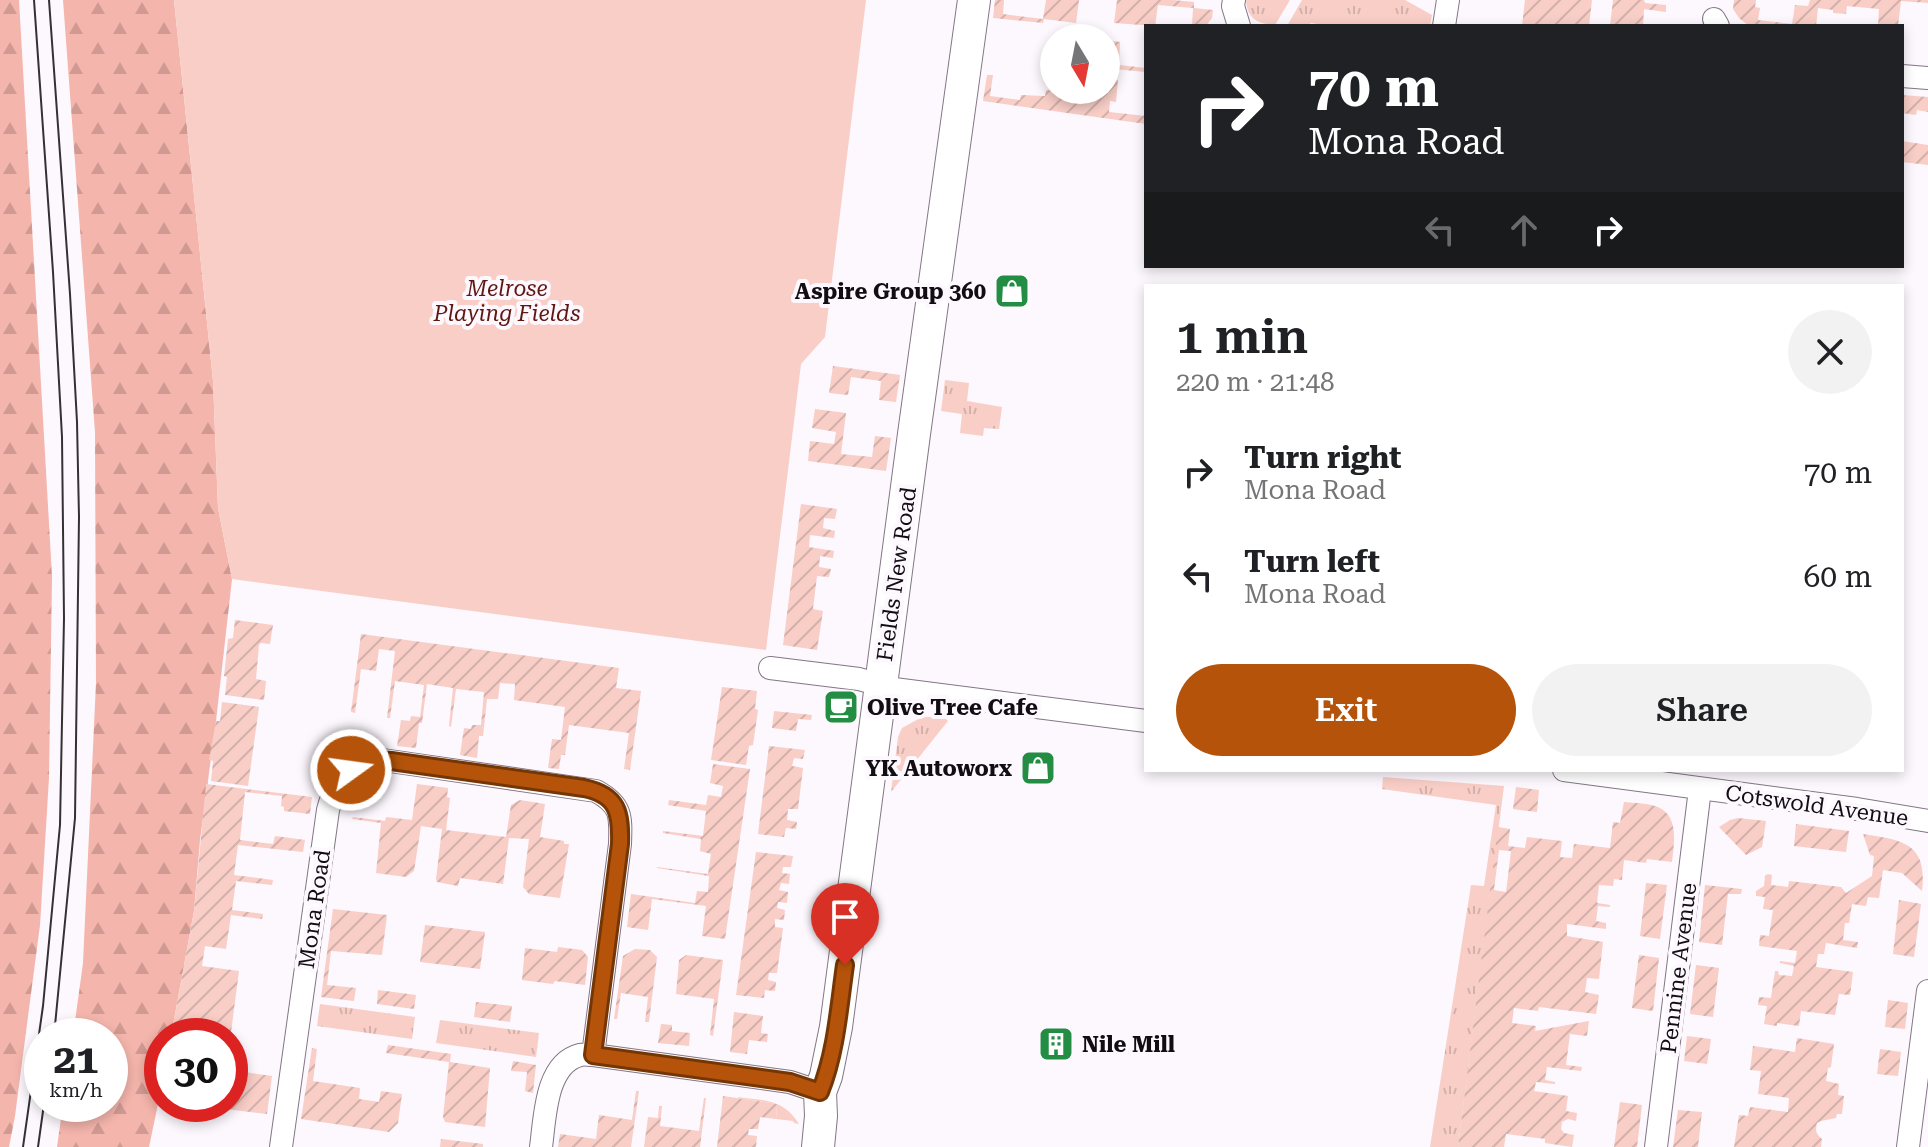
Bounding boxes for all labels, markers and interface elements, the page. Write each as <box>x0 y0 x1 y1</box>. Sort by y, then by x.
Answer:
north arrow <box>1040 24 1120 104</box>
map controls <box>1040 24 1120 104</box>
text: 70 m <box>1308 54 1439 120</box>
icon: right <box>1176 56 1280 160</box>
text: Mona Road <box>1308 121 1504 163</box>
icon: left <box>1418 208 1462 252</box>
icon: ahead <box>1502 208 1546 252</box>
icon: right <box>1586 208 1630 252</box>
shop icon: Aspire Group 360 <box>993 272 1031 310</box>
park label: Melrose Playing Fields <box>433 276 580 326</box>
place label: Aspire Group 360 <box>795 279 986 304</box>
text: 1 min <box>1176 309 1308 365</box>
button: close <box>1788 310 1872 394</box>
text: 220 m · 21:48 <box>1176 367 1335 397</box>
text: Turn right <box>1244 440 1401 475</box>
icon: right <box>1176 450 1220 494</box>
text: 70 m <box>1803 455 1872 490</box>
text: Mona Road <box>1244 475 1386 505</box>
street label: Fields New Road <box>872 485 921 663</box>
text: Turn left <box>1244 544 1380 579</box>
icon: left <box>1176 554 1220 598</box>
text: 60 m <box>1803 559 1872 594</box>
text: Mona Road <box>1244 579 1386 609</box>
button: Exit <box>1176 664 1516 756</box>
button: Share <box>1532 664 1872 756</box>
cafe icon: Olive Tree Cafe <box>822 688 860 726</box>
place label: Olive Tree Cafe <box>867 695 1038 720</box>
position arrow <box>309 728 393 812</box>
shop icon: YK Autoworx <box>1019 749 1057 787</box>
place label: YK Autoworx <box>866 756 1012 781</box>
street label: Cotswold Avenue <box>1724 780 1910 831</box>
street label: Mona Road <box>294 848 335 970</box>
street label: Pennine Avenue <box>1656 881 1701 1055</box>
pin <box>811 883 879 965</box>
icon: arrive <box>823 895 867 939</box>
speed limit sign: 30 <box>144 1018 248 1122</box>
building icon: Nile Mill <box>1037 1025 1075 1063</box>
place label: Nile Mill <box>1082 1032 1175 1057</box>
text: 21 <box>54 1036 98 1083</box>
text: km/h <box>49 1078 103 1102</box>

